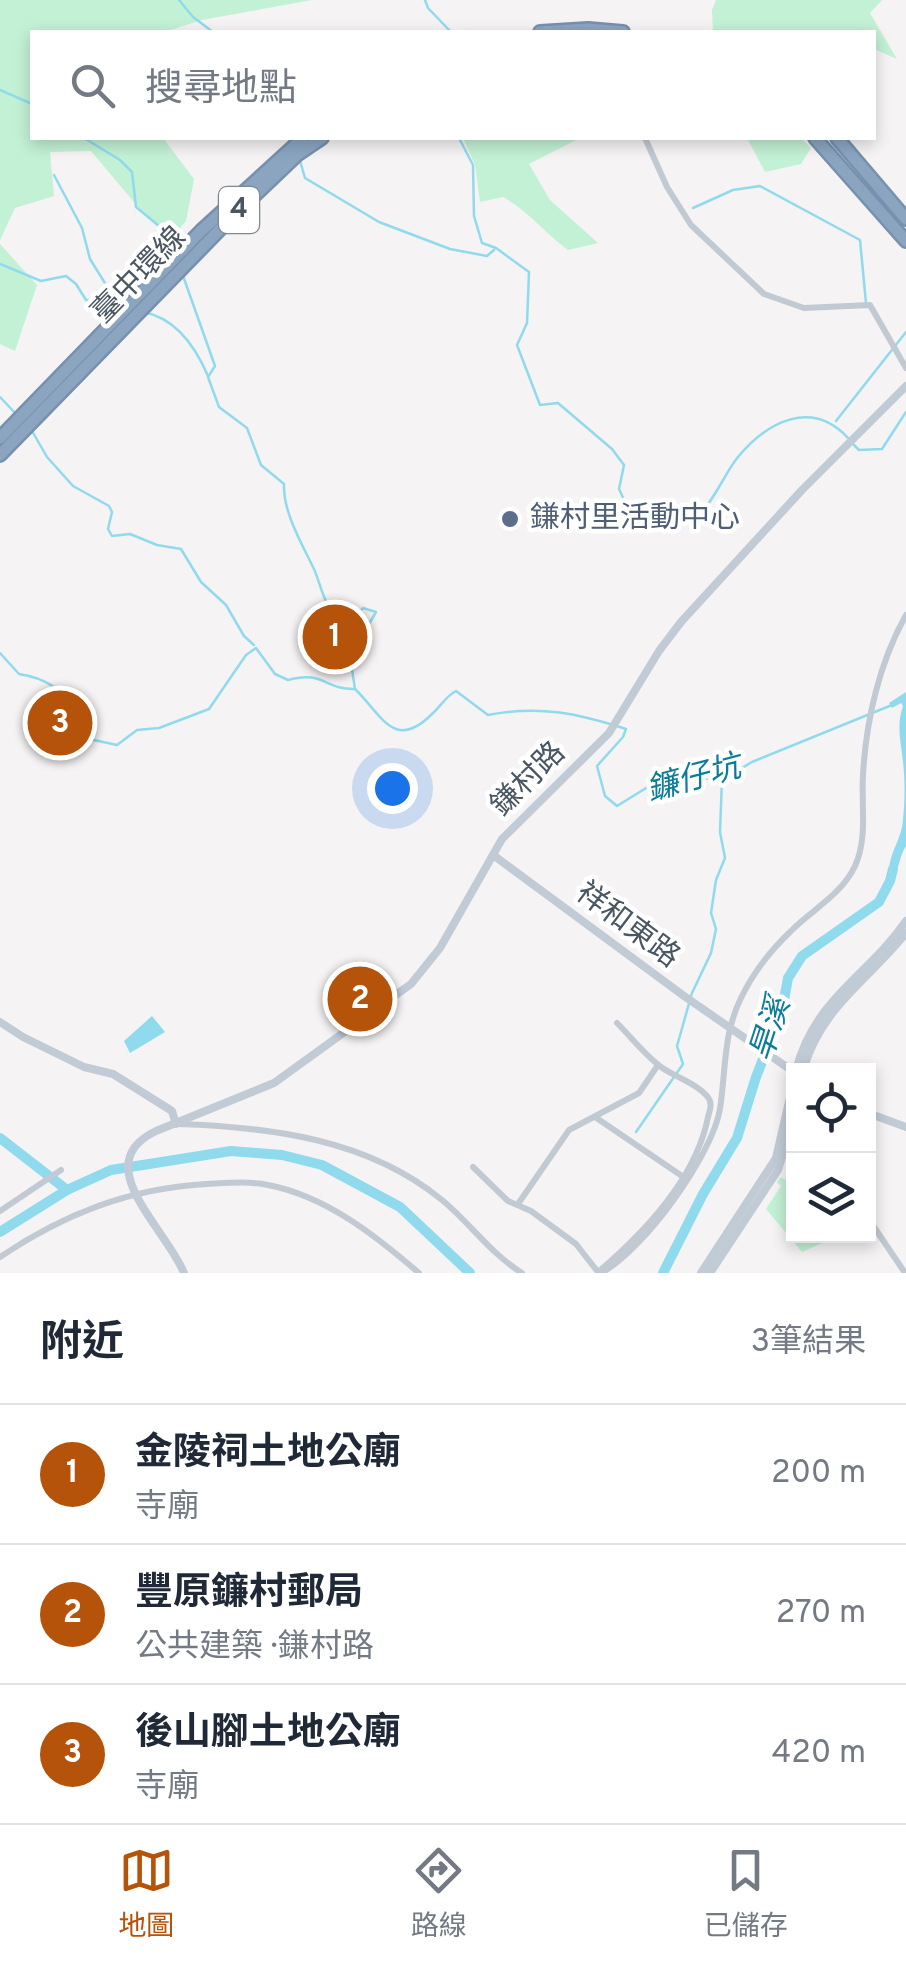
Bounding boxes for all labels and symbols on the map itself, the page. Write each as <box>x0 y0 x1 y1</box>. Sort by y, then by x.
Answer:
road number: 4 <box>219 187 259 233</box>
street label: 臺中環線 <box>85 220 195 332</box>
place label: 鎌村里活動中心 <box>530 501 740 538</box>
marker: 鎌村里活動中心 <box>499 508 521 530</box>
pin: 1 <box>302 600 368 674</box>
pin: 3 <box>28 686 92 760</box>
street label: 鎌村路 <box>484 735 574 825</box>
water label: 鐮仔坑 <box>642 747 749 812</box>
your location <box>367 763 418 814</box>
street label: 祥和東路 <box>568 875 686 977</box>
pin: 2 <box>328 962 392 1036</box>
water label: 旱溪 <box>743 990 802 1067</box>

